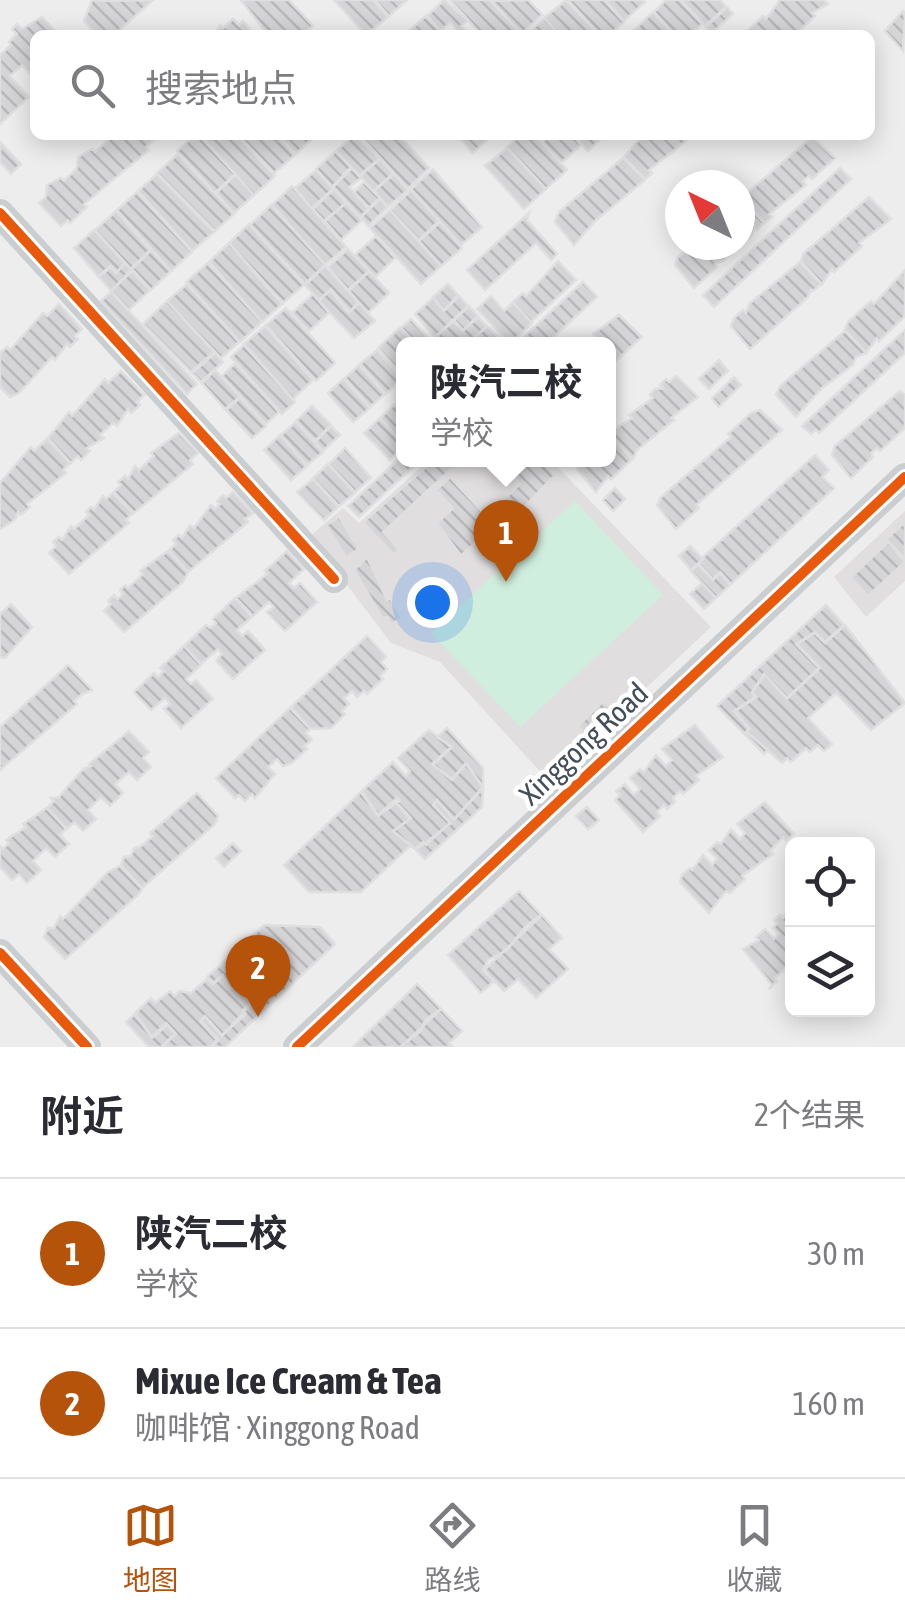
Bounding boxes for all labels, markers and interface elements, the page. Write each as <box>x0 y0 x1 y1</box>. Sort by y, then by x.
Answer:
search box <box>30 30 875 140</box>
icon: search <box>65 58 120 113</box>
text: 搜索地点 <box>145 67 297 110</box>
north arrow <box>665 170 755 260</box>
popup <box>396 337 616 467</box>
text: 陕汽二校 <box>430 361 582 404</box>
text: 学校 <box>430 414 494 451</box>
pin: 1 <box>474 500 538 582</box>
your location <box>407 577 458 628</box>
street label: Xinggong Road <box>512 675 654 811</box>
map controls <box>785 837 875 1017</box>
button: locate <box>785 837 875 927</box>
button: layers <box>785 927 875 1017</box>
pin: 2 <box>226 934 290 1017</box>
text: 附近 <box>40 1092 124 1140</box>
text: 2个结果 <box>754 1096 865 1133</box>
text: 陕汽二校 <box>135 1212 287 1255</box>
text: 1 <box>65 1235 80 1272</box>
text: 30 m <box>807 1235 865 1272</box>
text: 学校 <box>135 1265 199 1302</box>
text: Mixue Ice Cream & Tea <box>135 1359 442 1402</box>
text: 2 <box>65 1385 80 1422</box>
text: 160 m <box>792 1385 865 1422</box>
text: 咖啡馆 · Xinggong Road <box>135 1409 420 1446</box>
tab: 地图 <box>123 1498 179 1598</box>
tab: 路线 <box>424 1498 480 1598</box>
tab: 收藏 <box>726 1498 782 1598</box>

